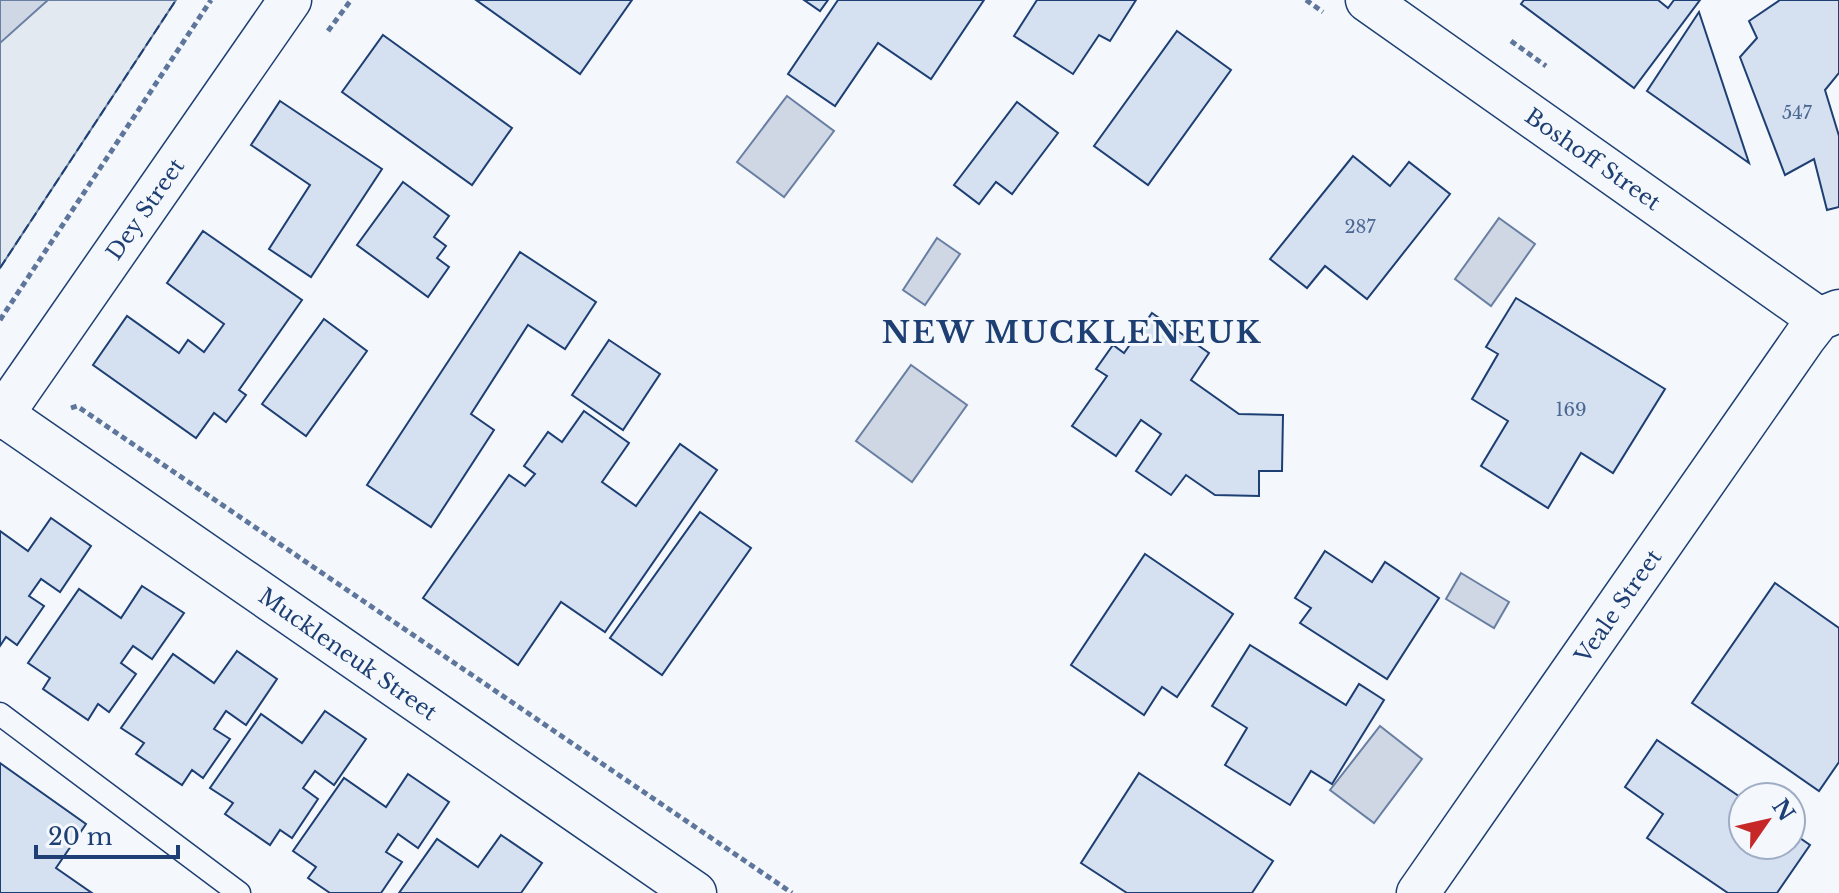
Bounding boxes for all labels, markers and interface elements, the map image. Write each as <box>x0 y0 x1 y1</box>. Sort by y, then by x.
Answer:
house number: 547 <box>1782 102 1813 124</box>
street label: Boshoff Street <box>1520 103 1666 217</box>
street label: Dey Street <box>101 153 191 265</box>
house number: 287 <box>1344 216 1376 238</box>
district label: NEW MUCKLENEUK <box>882 314 1262 351</box>
house number: 169 <box>1555 399 1587 421</box>
street label: Veale Street <box>1569 544 1668 669</box>
street label: Muckleneuk Street <box>253 583 443 727</box>
north arrow <box>1727 781 1807 861</box>
text: N <box>1766 794 1800 826</box>
scale bar <box>36 809 178 859</box>
text: 20 m <box>48 822 113 851</box>

